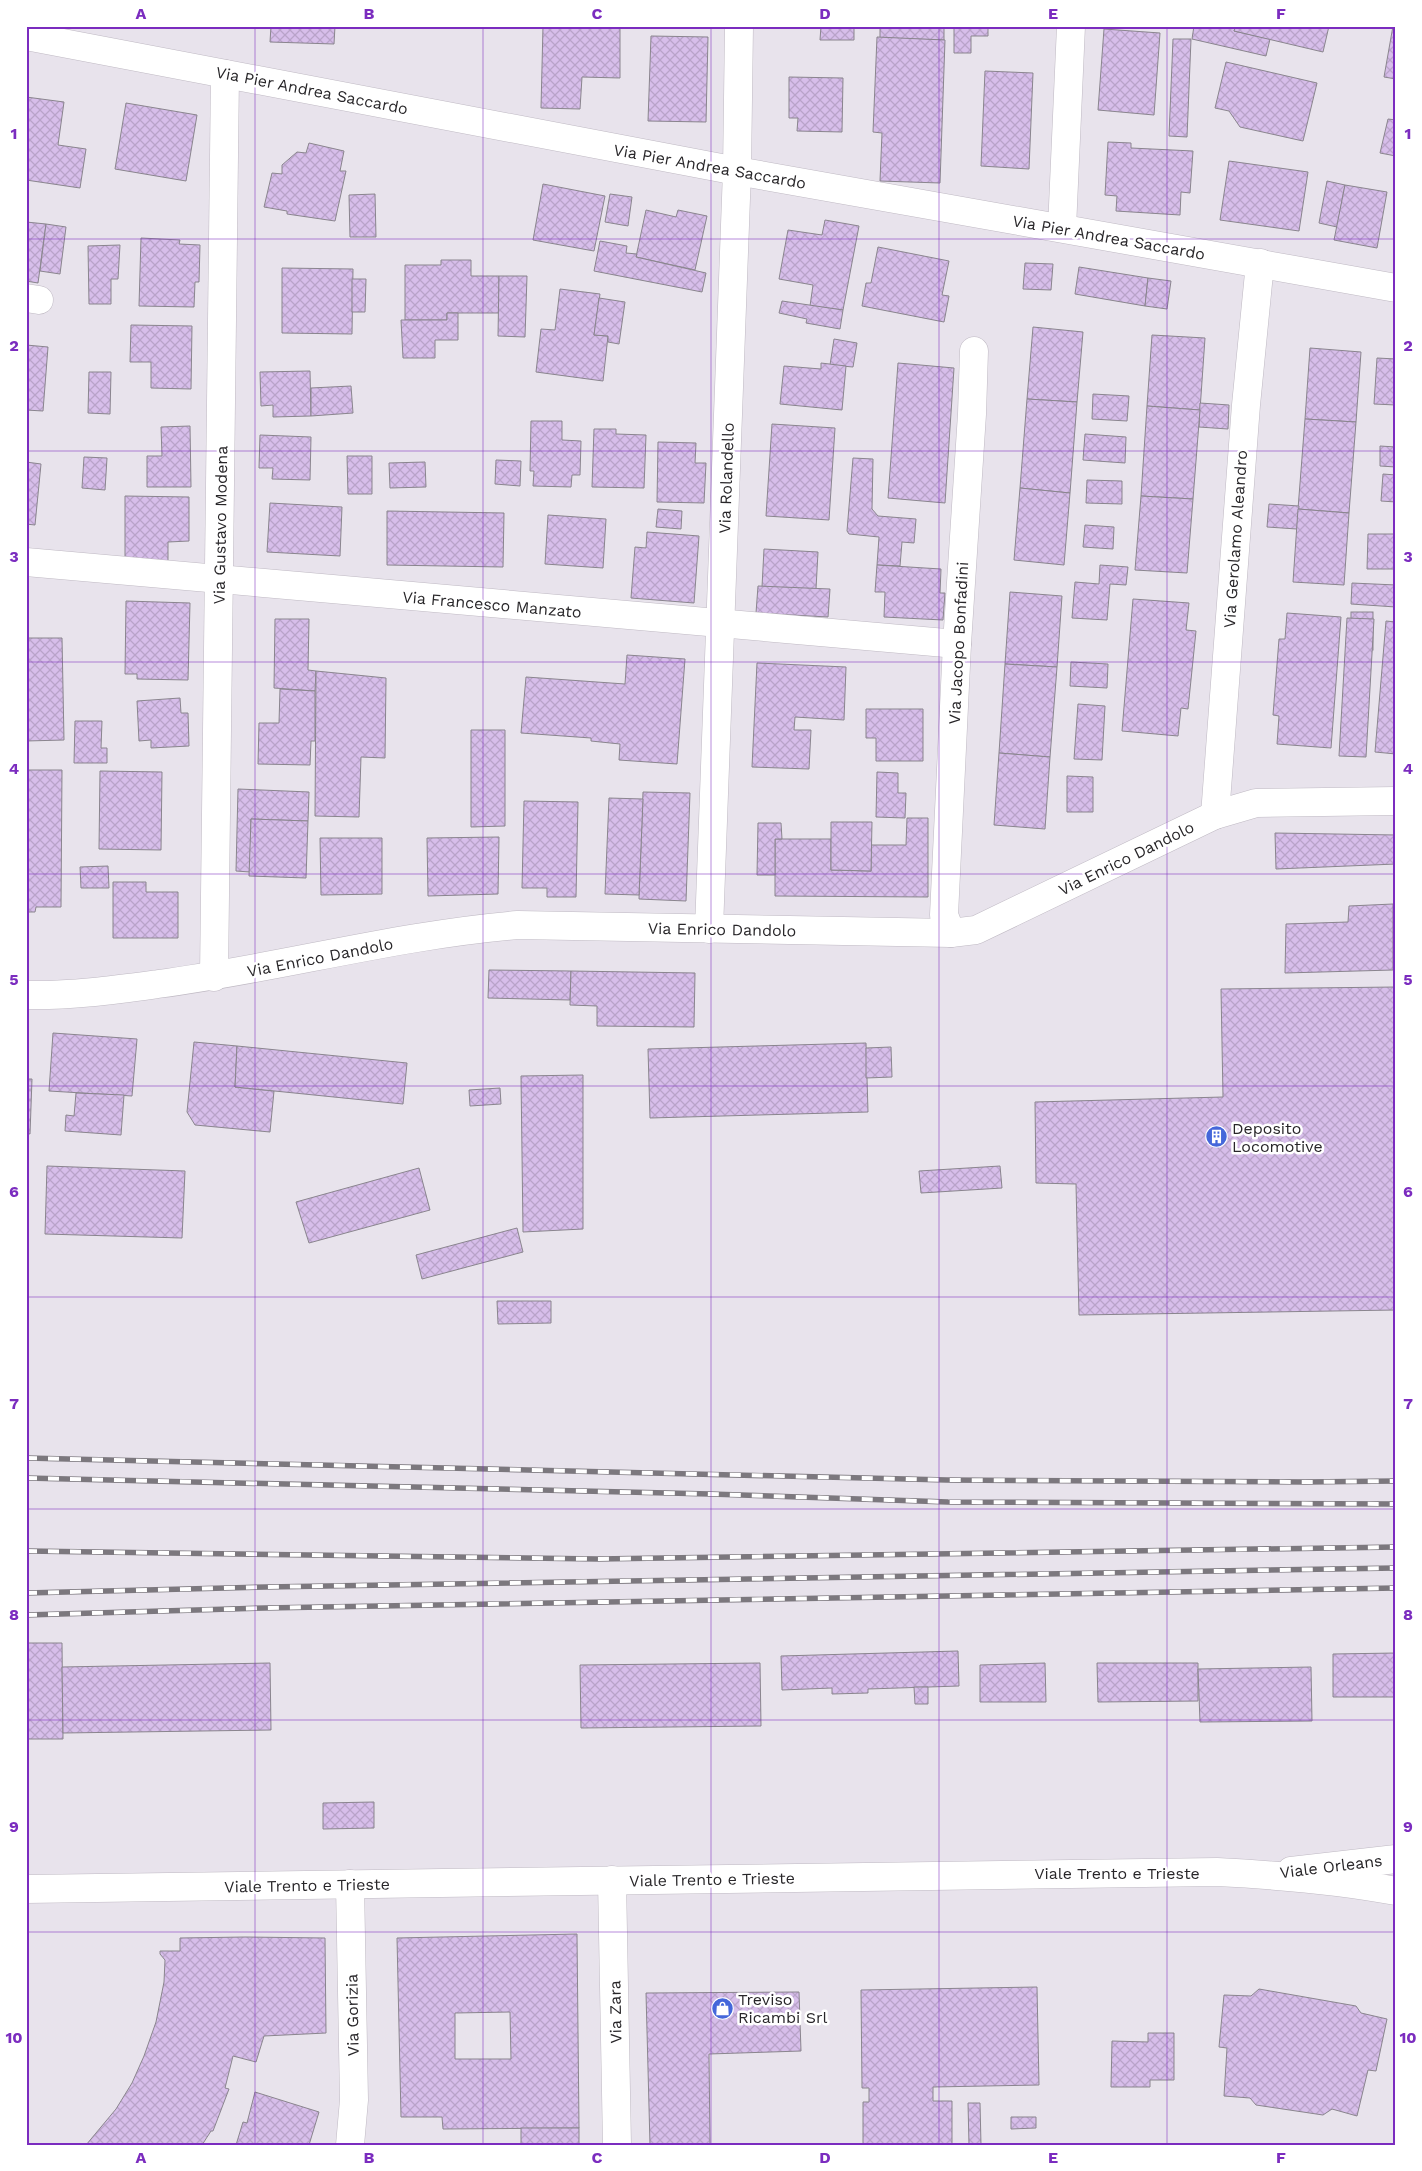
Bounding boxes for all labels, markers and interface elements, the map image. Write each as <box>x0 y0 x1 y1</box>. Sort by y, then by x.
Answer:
text: A <box>136 4 147 23</box>
text: B <box>364 4 375 23</box>
text: C <box>592 4 603 23</box>
text: D <box>819 4 831 23</box>
text: E <box>1048 4 1058 23</box>
text: F <box>1276 4 1286 23</box>
street label: Via Pier Andrea Saccardo <box>214 63 410 118</box>
text: 1 <box>11 124 17 143</box>
text: 1 <box>1405 124 1411 143</box>
street label: Via Pier Andrea Saccardo <box>612 140 808 193</box>
street label: Via Pier Andrea Saccardo <box>1011 211 1207 264</box>
text: 2 <box>9 336 19 355</box>
text: 2 <box>1403 336 1413 355</box>
street label: Via Rolandello <box>715 422 738 534</box>
street label: Via Gustavo Modena <box>210 445 231 605</box>
street label: Via Gerolamo Aleandro <box>1220 449 1251 629</box>
text: 3 <box>9 547 19 566</box>
text: 3 <box>1403 547 1413 566</box>
street label: Via Jacopo Bonfadini <box>945 561 972 725</box>
street label: Via Francesco Manzato <box>402 587 582 622</box>
text: 4 <box>9 759 19 778</box>
text: 4 <box>1403 759 1413 778</box>
street label: Via Enrico Dandolo <box>1055 817 1197 899</box>
street label: Via Enrico Dandolo <box>648 919 796 940</box>
street label: Via Enrico Dandolo <box>245 934 395 981</box>
text: 5 <box>9 970 19 989</box>
text: 5 <box>1403 970 1413 989</box>
place label: Deposito Locomotive <box>1232 1119 1323 1156</box>
building icon: Deposito Locomotive <box>1204 1125 1228 1149</box>
text: 6 <box>9 1182 19 1201</box>
text: 6 <box>1403 1182 1413 1201</box>
text: 7 <box>9 1394 19 1413</box>
text: 7 <box>1403 1394 1413 1413</box>
text: 8 <box>9 1605 19 1624</box>
text: 8 <box>1403 1605 1413 1624</box>
text: 9 <box>9 1817 19 1836</box>
text: 9 <box>1403 1817 1413 1836</box>
street label: Viale Orleans <box>1279 1851 1383 1882</box>
street label: Viale Trento e Trieste <box>1034 1864 1200 1883</box>
street label: Viale Trento e Trieste <box>629 1869 795 1890</box>
street label: Viale Trento e Trieste <box>224 1875 390 1896</box>
street label: Via Gorizia <box>342 1974 363 2056</box>
street label: Via Zara <box>605 1980 626 2044</box>
place label: Treviso Ricambi Srl <box>738 1990 828 2027</box>
shop icon: Treviso Ricambi Srl <box>710 1996 734 2020</box>
text: 10 <box>5 2028 23 2047</box>
text: 10 <box>1399 2028 1417 2047</box>
text: A <box>136 2148 147 2167</box>
text: B <box>364 2148 375 2167</box>
text: C <box>592 2148 603 2167</box>
text: D <box>819 2148 831 2167</box>
text: E <box>1048 2148 1058 2167</box>
text: F <box>1276 2148 1286 2167</box>

